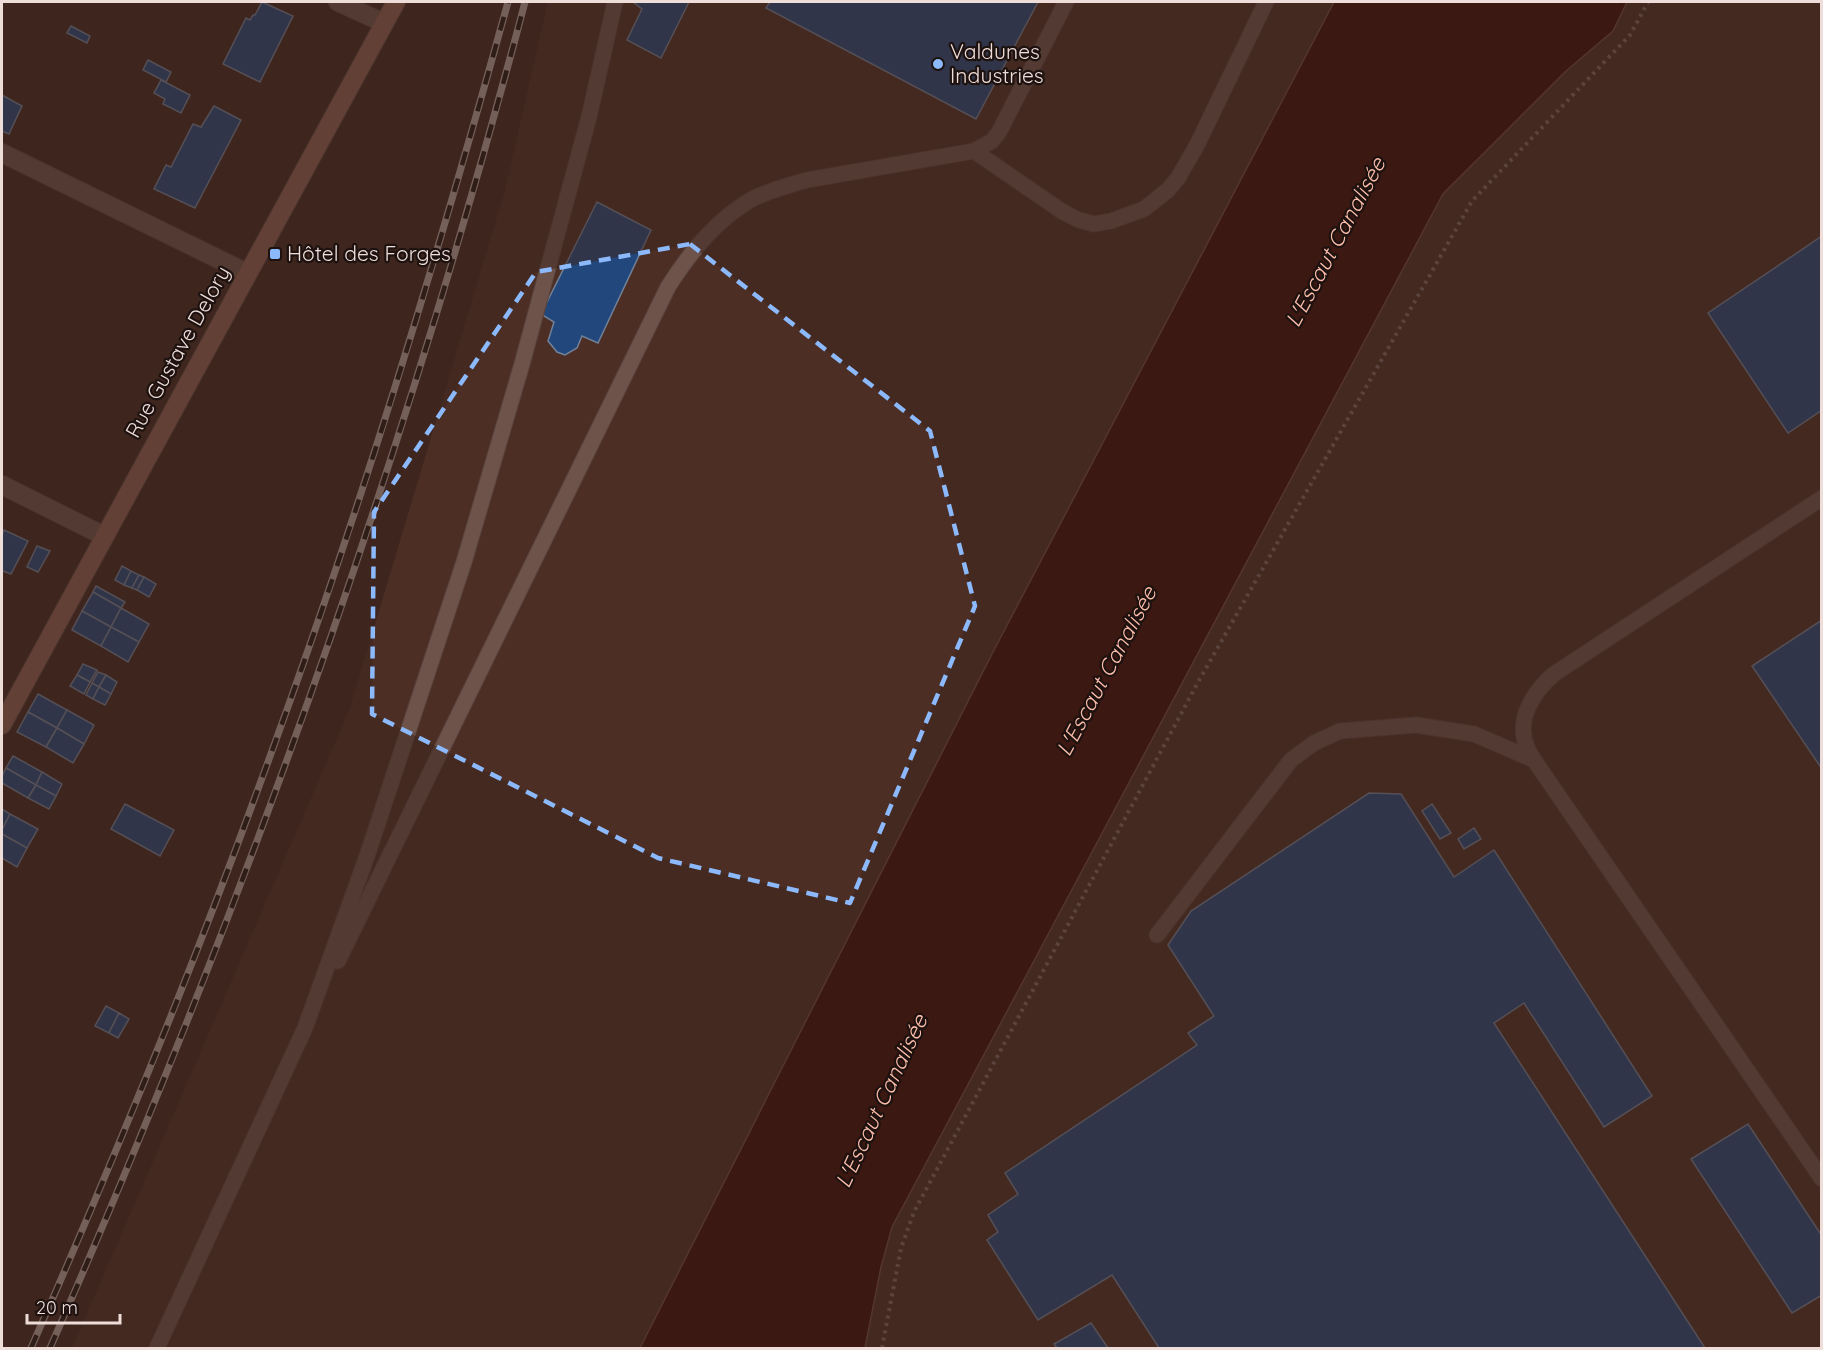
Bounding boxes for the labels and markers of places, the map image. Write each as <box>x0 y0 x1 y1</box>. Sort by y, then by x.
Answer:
place label: Valdunes Industries <box>950 38 1044 88</box>
marker: Valdunes Industries <box>931 57 945 71</box>
place label: Hôtel des Forges <box>287 240 451 266</box>
marker: Hôtel des Forges <box>268 247 282 261</box>

